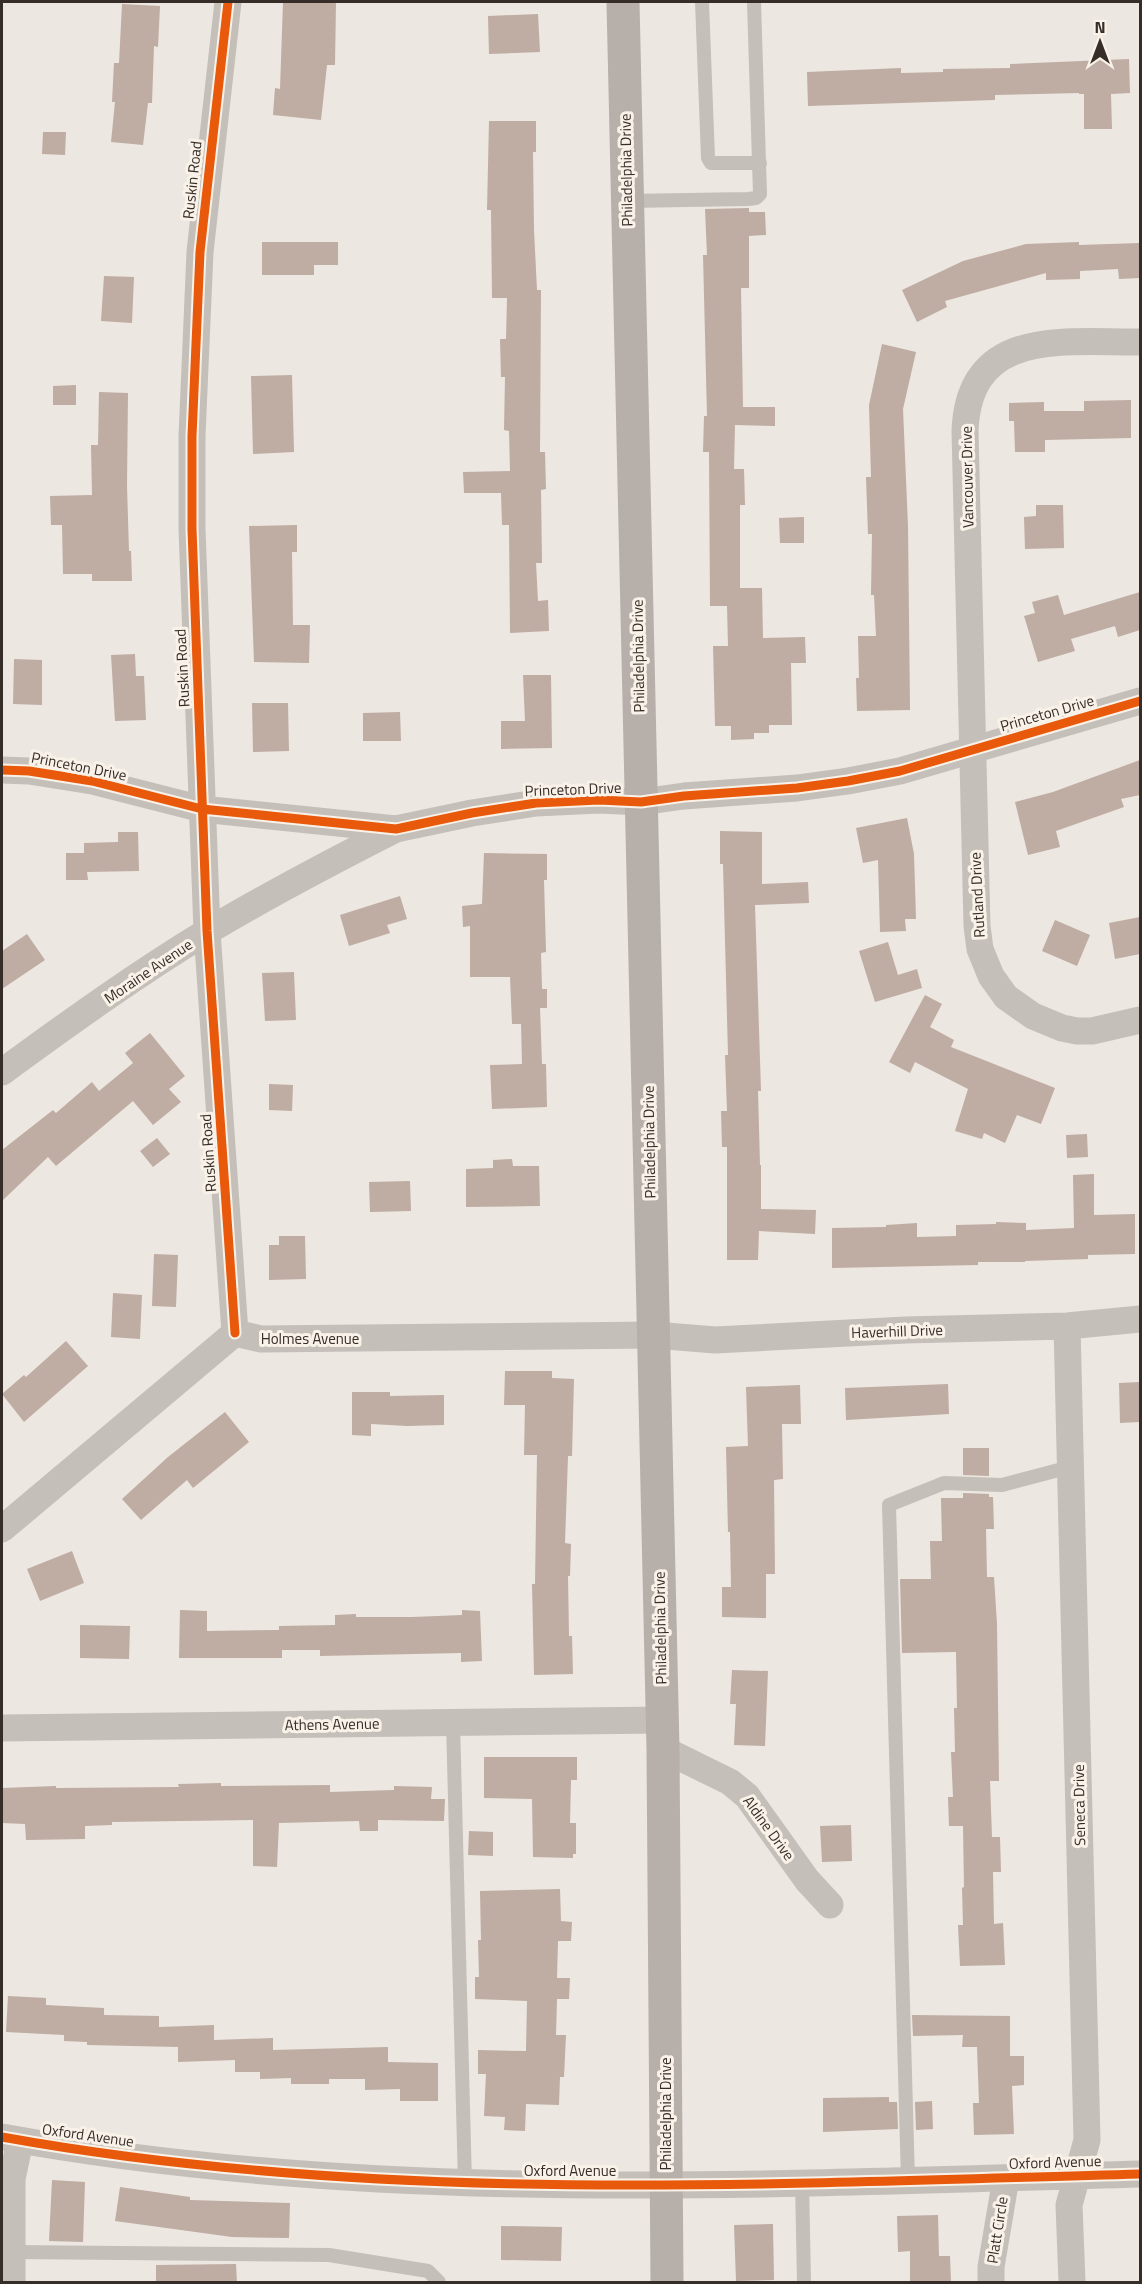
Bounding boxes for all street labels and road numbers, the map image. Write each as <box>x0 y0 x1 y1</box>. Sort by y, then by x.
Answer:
street label: Philadelphia Drive <box>614 113 638 227</box>
street label: Ruskin Road <box>176 140 208 220</box>
street label: Vancouver Drive <box>955 426 979 528</box>
street label: Philadelphia Drive <box>626 599 650 713</box>
street label: Ruskin Road <box>168 628 196 708</box>
street label: Princeton Drive <box>997 689 1097 737</box>
street label: Princeton Drive <box>29 745 129 787</box>
street label: Princeton Drive <box>524 776 622 802</box>
street label: Rutland Drive <box>963 852 991 938</box>
street label: Moraine Avenue <box>99 933 197 1009</box>
street label: Philadelphia Drive <box>637 1085 661 1199</box>
street label: Ruskin Road <box>194 1113 222 1193</box>
street label: Haverhill Drive <box>851 1318 943 1344</box>
street label: Holmes Avenue <box>261 1327 359 1350</box>
street label: Philadelphia Drive <box>648 1571 672 1685</box>
street label: Athens Avenue <box>284 1712 380 1736</box>
street label: Seneca Drive <box>1067 1764 1091 1846</box>
street label: Aldine Drive <box>738 1791 800 1865</box>
street label: Philadelphia Drive <box>654 2057 677 2171</box>
street label: Oxford Avenue <box>41 2117 135 2153</box>
street label: Oxford Avenue <box>1008 2149 1102 2175</box>
street label: Oxford Avenue <box>524 2159 616 2182</box>
street label: Platt Circle <box>980 2195 1014 2265</box>

